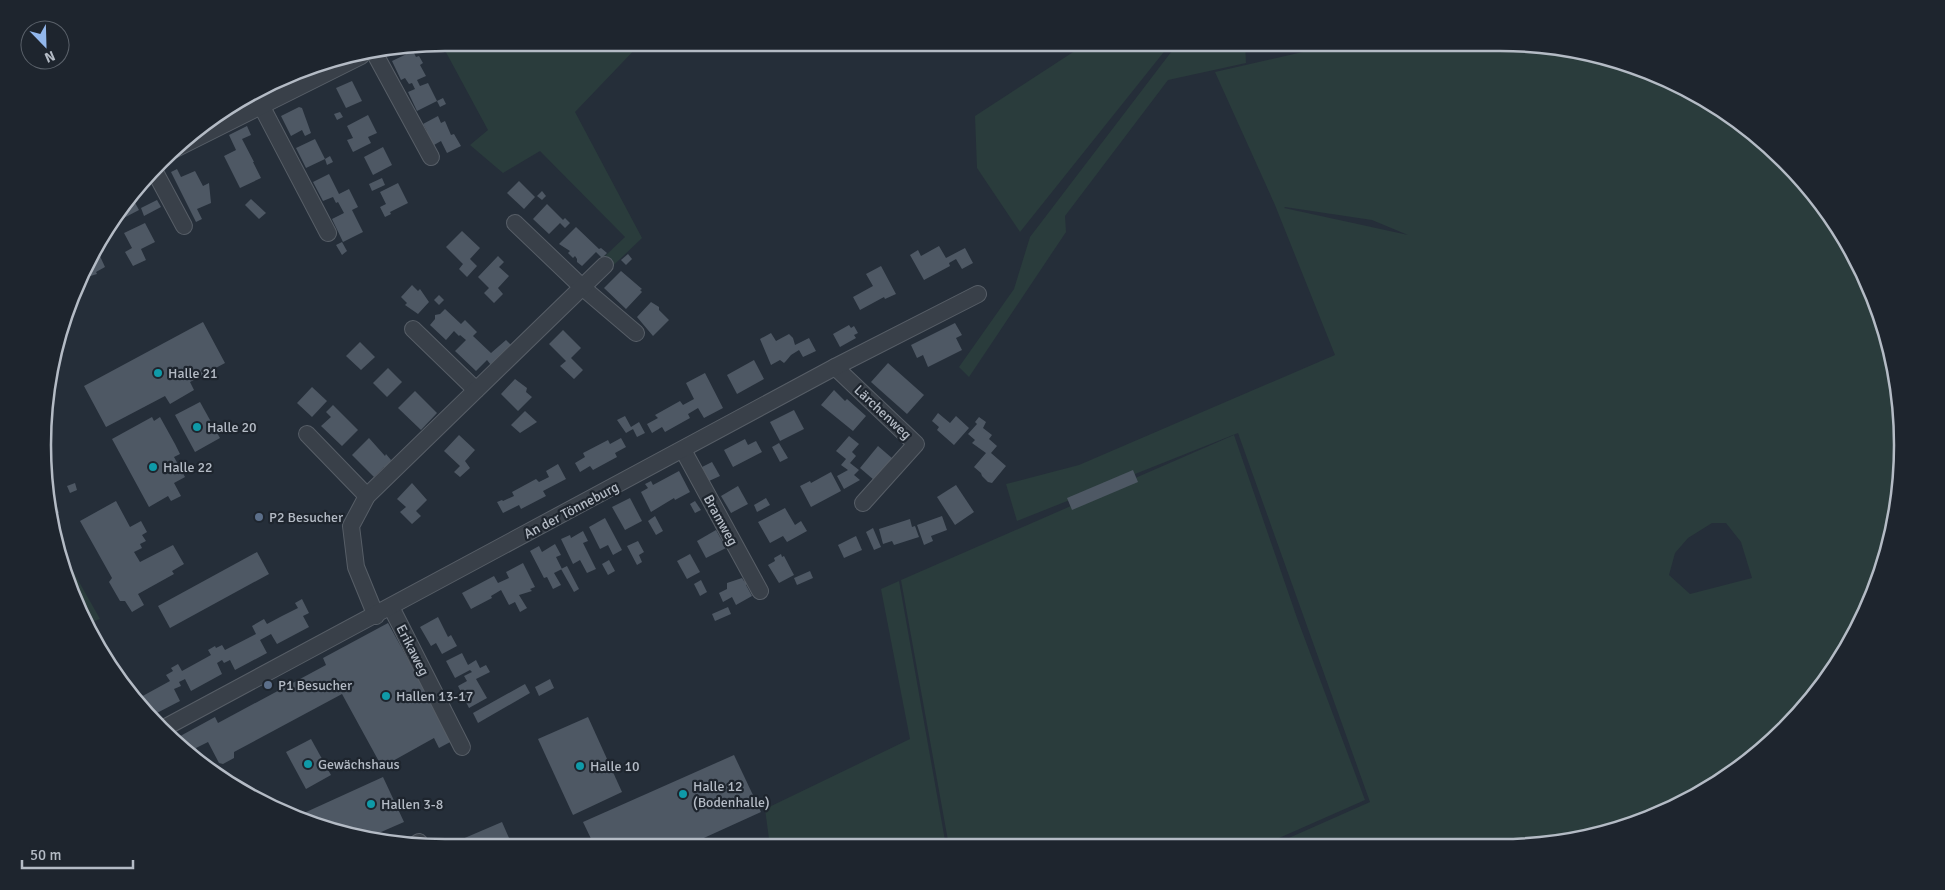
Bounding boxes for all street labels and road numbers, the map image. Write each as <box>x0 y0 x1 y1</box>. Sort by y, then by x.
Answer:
street label: Lärchenweg <box>850 382 915 443</box>
street label: An der Tönneburg <box>521 478 622 543</box>
street label: Bramweg <box>700 492 741 549</box>
street label: Erikaweg <box>392 622 433 679</box>

